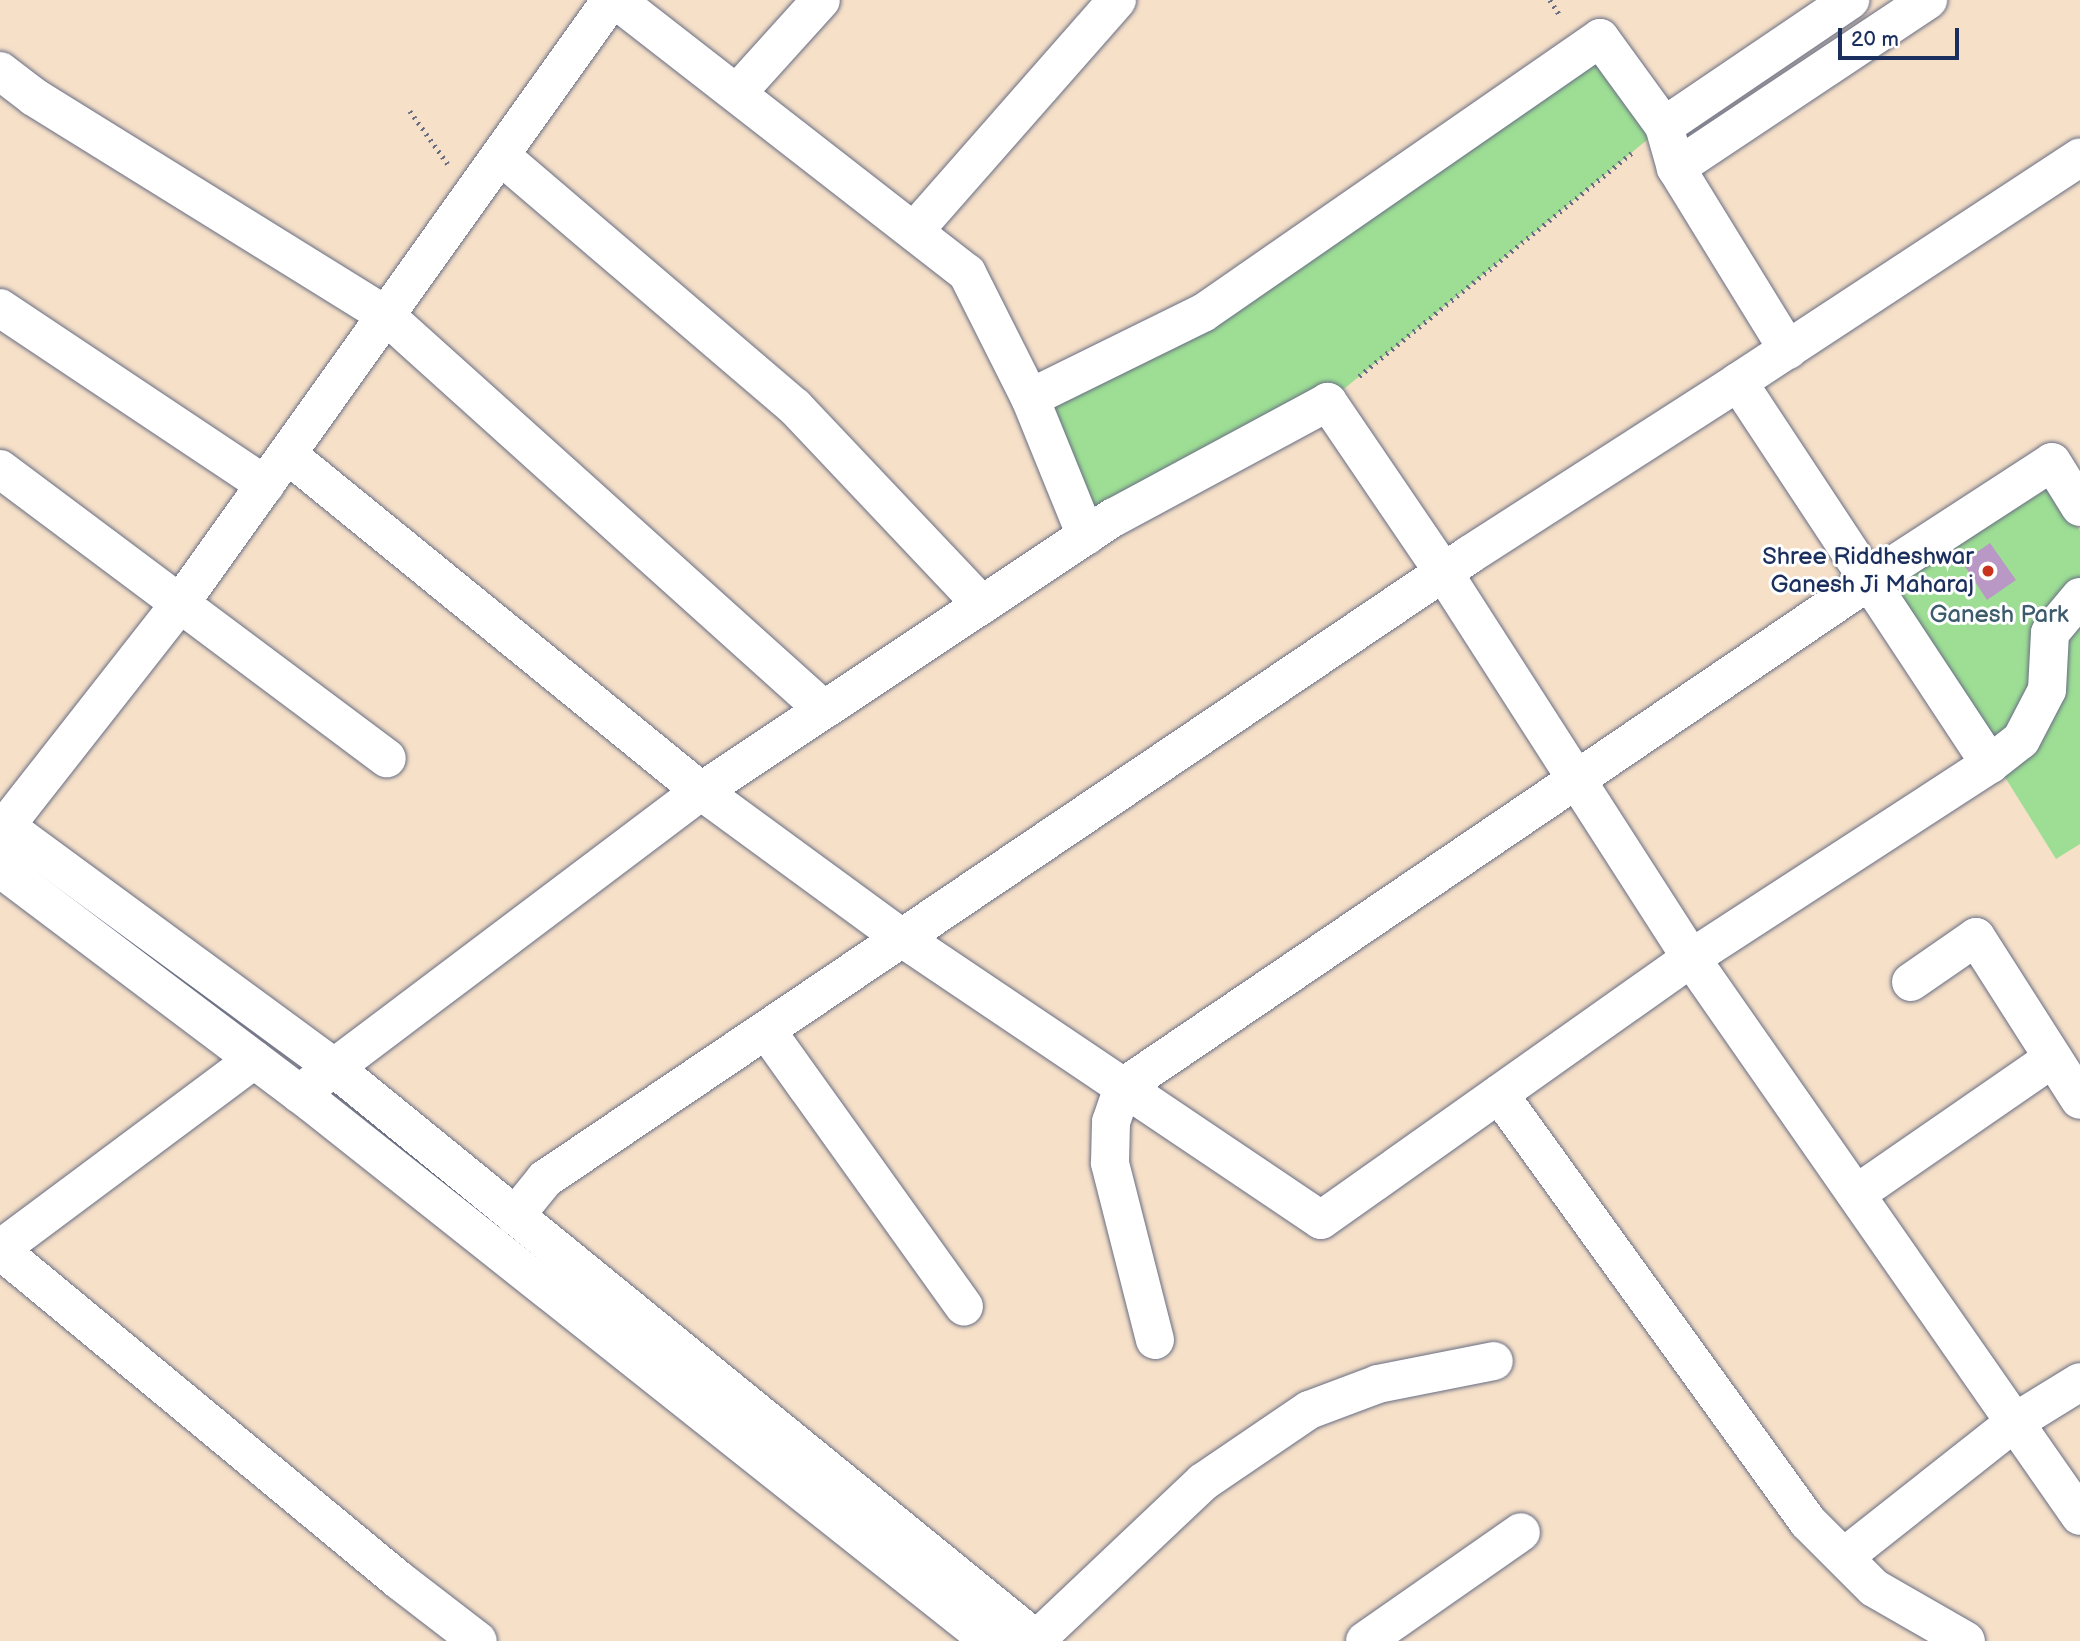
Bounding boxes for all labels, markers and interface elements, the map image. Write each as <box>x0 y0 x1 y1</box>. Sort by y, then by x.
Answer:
scale bar <box>1842 14 1963 58</box>
text: 20 m <box>1851 27 1899 52</box>
place label: Shree Riddheshwar Ganesh Ji Maharaj <box>1762 543 1974 599</box>
marker: Shree Riddheshwar Ganesh Ji Maharaj <box>1980 563 1996 579</box>
park label: Ganesh Park <box>1929 601 2069 629</box>

